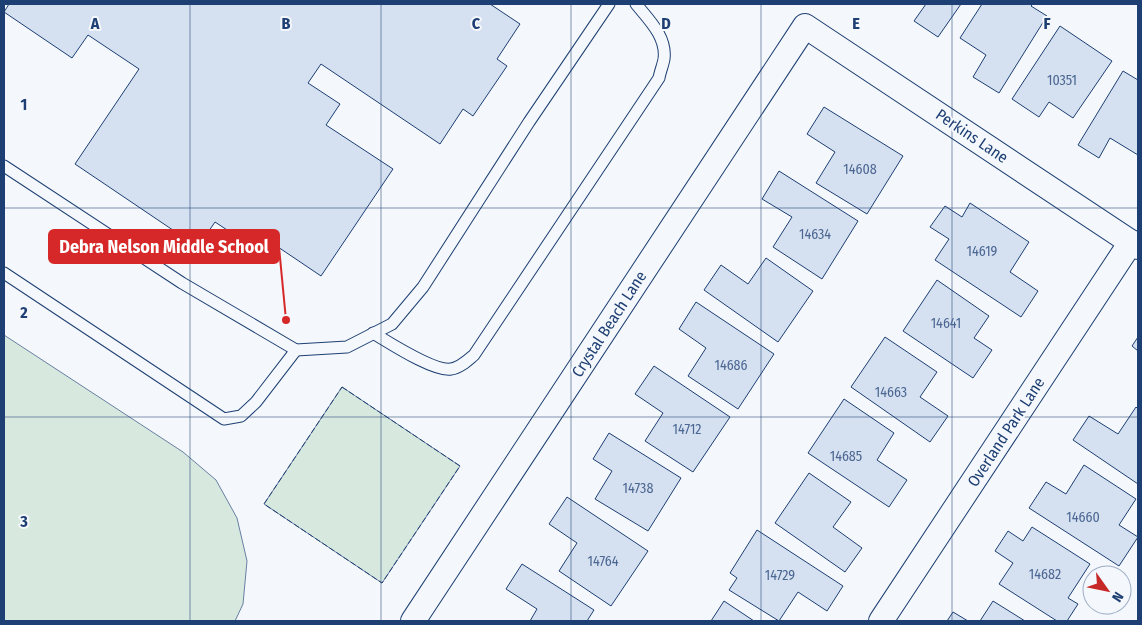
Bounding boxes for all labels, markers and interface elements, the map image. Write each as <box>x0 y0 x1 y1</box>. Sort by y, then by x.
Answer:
text: A <box>90 14 100 33</box>
text: B <box>282 14 291 33</box>
text: C <box>472 14 481 33</box>
text: D <box>661 14 671 33</box>
text: E <box>852 14 860 33</box>
text: F <box>1043 14 1051 33</box>
house number: 10351 <box>1047 72 1077 89</box>
text: 1 <box>21 95 27 114</box>
street label: Perkins Lane <box>932 105 1012 167</box>
house number: 14608 <box>843 161 877 178</box>
house number: 14634 <box>799 226 831 243</box>
callout: Debra Nelson Middle School <box>49 230 279 263</box>
text: Debra Nelson Middle School <box>59 236 269 258</box>
house number: 14619 <box>967 243 998 260</box>
street label: Crystal Beach Lane <box>568 267 650 381</box>
text: 2 <box>19 303 28 322</box>
house number: 14641 <box>931 315 961 332</box>
house number: 14686 <box>714 357 748 374</box>
street label: Overland Park Lane <box>964 374 1049 490</box>
house number: 14663 <box>875 384 907 401</box>
house number: 14712 <box>672 421 702 438</box>
house number: 14685 <box>830 448 862 465</box>
house number: 14738 <box>623 480 653 497</box>
house number: 14660 <box>1066 509 1100 526</box>
text: 3 <box>19 512 28 531</box>
house number: 14764 <box>587 553 619 570</box>
north arrow <box>1082 565 1132 615</box>
house number: 14682 <box>1029 566 1061 583</box>
house number: 14729 <box>765 567 795 584</box>
text: N <box>1108 589 1127 605</box>

